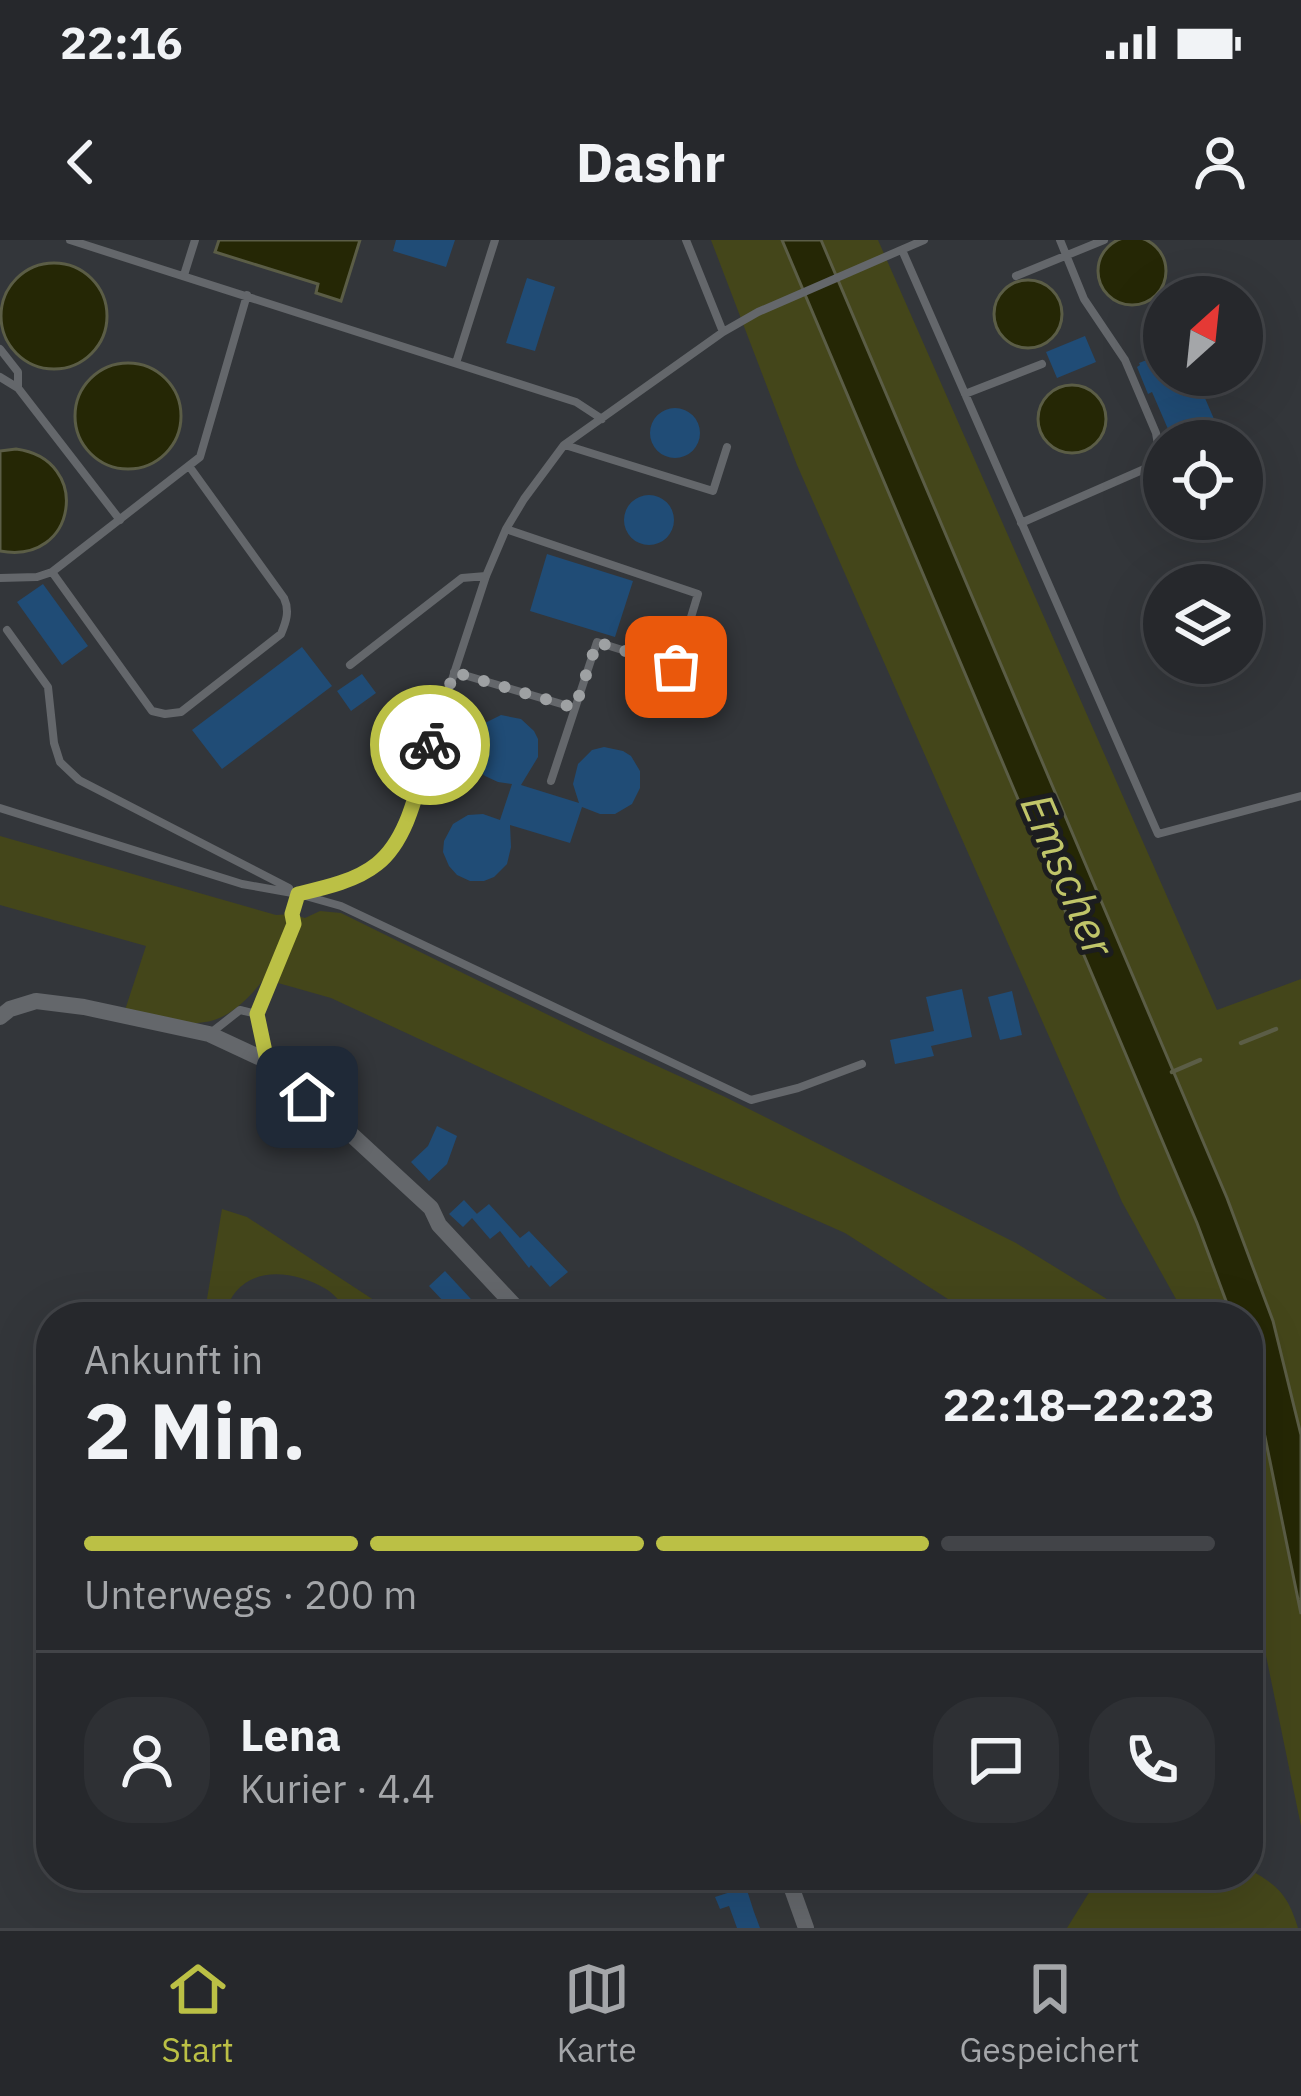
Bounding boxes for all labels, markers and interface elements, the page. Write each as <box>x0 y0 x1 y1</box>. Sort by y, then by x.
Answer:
text: 22:16 <box>60 13 183 71</box>
text: Dashr <box>576 127 725 197</box>
icon: back <box>48 129 114 195</box>
icon: person <box>1187 129 1253 195</box>
north arrow <box>1143 276 1263 396</box>
map controls <box>1143 276 1263 684</box>
button: locate <box>1143 420 1263 540</box>
button: layers <box>1143 564 1263 684</box>
pin <box>625 616 727 718</box>
icon: bag <box>643 634 709 700</box>
courier <box>370 685 490 805</box>
icon: bike <box>397 712 463 778</box>
water label: Emscher <box>1009 784 1130 966</box>
pin <box>256 1046 358 1148</box>
icon: home <box>274 1064 340 1130</box>
text: Ankunft in <box>84 1334 263 1385</box>
text: 22:18–22:23 <box>943 1375 1215 1433</box>
text: 2 Min. <box>84 1379 306 1480</box>
text: Unterwegs · 200 m <box>84 1569 417 1620</box>
button: person <box>84 1697 210 1823</box>
button: chat <box>933 1697 1059 1823</box>
button: phone <box>1089 1697 1215 1823</box>
text: Lena <box>240 1705 341 1763</box>
text: Kurier · 4.4 <box>240 1763 435 1814</box>
tab: Start <box>161 1956 234 2071</box>
tab: Karte <box>557 1956 637 2071</box>
tab: Gespeichert <box>960 1956 1139 2071</box>

